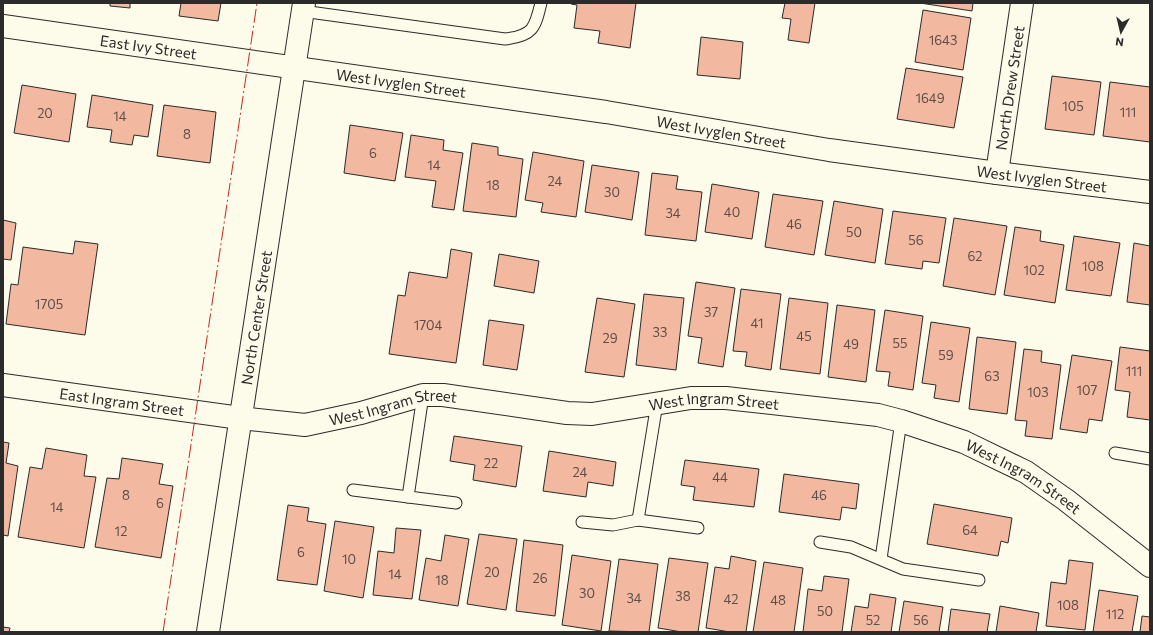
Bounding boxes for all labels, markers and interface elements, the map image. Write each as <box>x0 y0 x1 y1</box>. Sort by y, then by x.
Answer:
north arrow <box>1101 12 1141 52</box>
street label: North Drew Street <box>991 24 1028 151</box>
street label: East Ivy Street <box>99 31 198 63</box>
house number: 1643 <box>929 32 957 48</box>
text: N <box>1115 35 1125 49</box>
street label: West Ivyglen Street <box>335 65 467 101</box>
house number: 1649 <box>915 90 945 106</box>
house number: 105 <box>1062 98 1084 114</box>
house number: 111 <box>1120 104 1136 120</box>
house number: 20 <box>37 105 53 121</box>
house number: 14 <box>113 108 127 124</box>
street label: West Ivyglen Street <box>655 112 787 152</box>
house number: 8 <box>183 126 191 142</box>
house number: 6 <box>369 145 377 161</box>
house number: 14 <box>427 157 441 173</box>
street label: West Ivyglen Street <box>975 161 1108 196</box>
house number: 24 <box>548 173 563 189</box>
house number: 18 <box>486 177 500 193</box>
house number: 30 <box>604 184 620 200</box>
house number: 40 <box>724 204 740 220</box>
house number: 34 <box>665 205 681 221</box>
house number: 46 <box>786 216 802 232</box>
house number: 50 <box>846 224 862 240</box>
house number: 56 <box>908 232 924 248</box>
house number: 62 <box>967 248 983 264</box>
street label: North Center Street <box>237 249 275 386</box>
house number: 108 <box>1082 258 1104 274</box>
house number: 102 <box>1023 262 1045 278</box>
house number: 1705 <box>35 296 63 312</box>
house number: 37 <box>704 304 718 320</box>
house number: 41 <box>751 315 763 331</box>
house number: 1704 <box>414 317 443 333</box>
house number: 33 <box>653 324 667 340</box>
house number: 45 <box>796 328 812 344</box>
house number: 29 <box>602 330 618 346</box>
house number: 55 <box>893 335 907 351</box>
house number: 49 <box>843 336 859 352</box>
house number: 59 <box>938 347 954 363</box>
house number: 111 <box>1126 363 1142 379</box>
house number: 63 <box>984 368 1000 384</box>
house number: 107 <box>1077 382 1098 398</box>
street label: East Ingram Street <box>58 384 185 419</box>
house number: 103 <box>1027 384 1049 400</box>
street label: West Ingram Street <box>327 386 458 429</box>
street label: West Ingram Street <box>647 389 780 414</box>
street label: West Ingram Street <box>963 435 1085 517</box>
house number: 22 <box>484 455 498 471</box>
house number: 24 <box>573 464 588 480</box>
house number: 44 <box>712 469 728 485</box>
house number: 8 <box>122 487 130 503</box>
house number: 46 <box>811 487 827 503</box>
house number: 6 <box>156 495 164 511</box>
house number: 14 <box>50 499 64 515</box>
house number: 64 <box>962 522 978 538</box>
house number: 12 <box>115 523 127 539</box>
house number: 6 <box>297 544 305 560</box>
house number: 10 <box>342 551 356 567</box>
house number: 20 <box>484 564 500 580</box>
house number: 14 <box>388 566 402 582</box>
house number: 26 <box>532 570 548 586</box>
house number: 18 <box>435 572 449 588</box>
house number: 30 <box>579 585 595 601</box>
house number: 38 <box>675 588 691 604</box>
house number: 34 <box>626 590 642 606</box>
house number: 42 <box>724 591 738 607</box>
house number: 48 <box>770 592 786 608</box>
house number: 108 <box>1057 597 1079 613</box>
house number: 50 <box>817 603 833 619</box>
house number: 112 <box>1106 606 1124 622</box>
house number: 52 <box>866 612 880 628</box>
house number: 56 <box>913 612 929 628</box>

